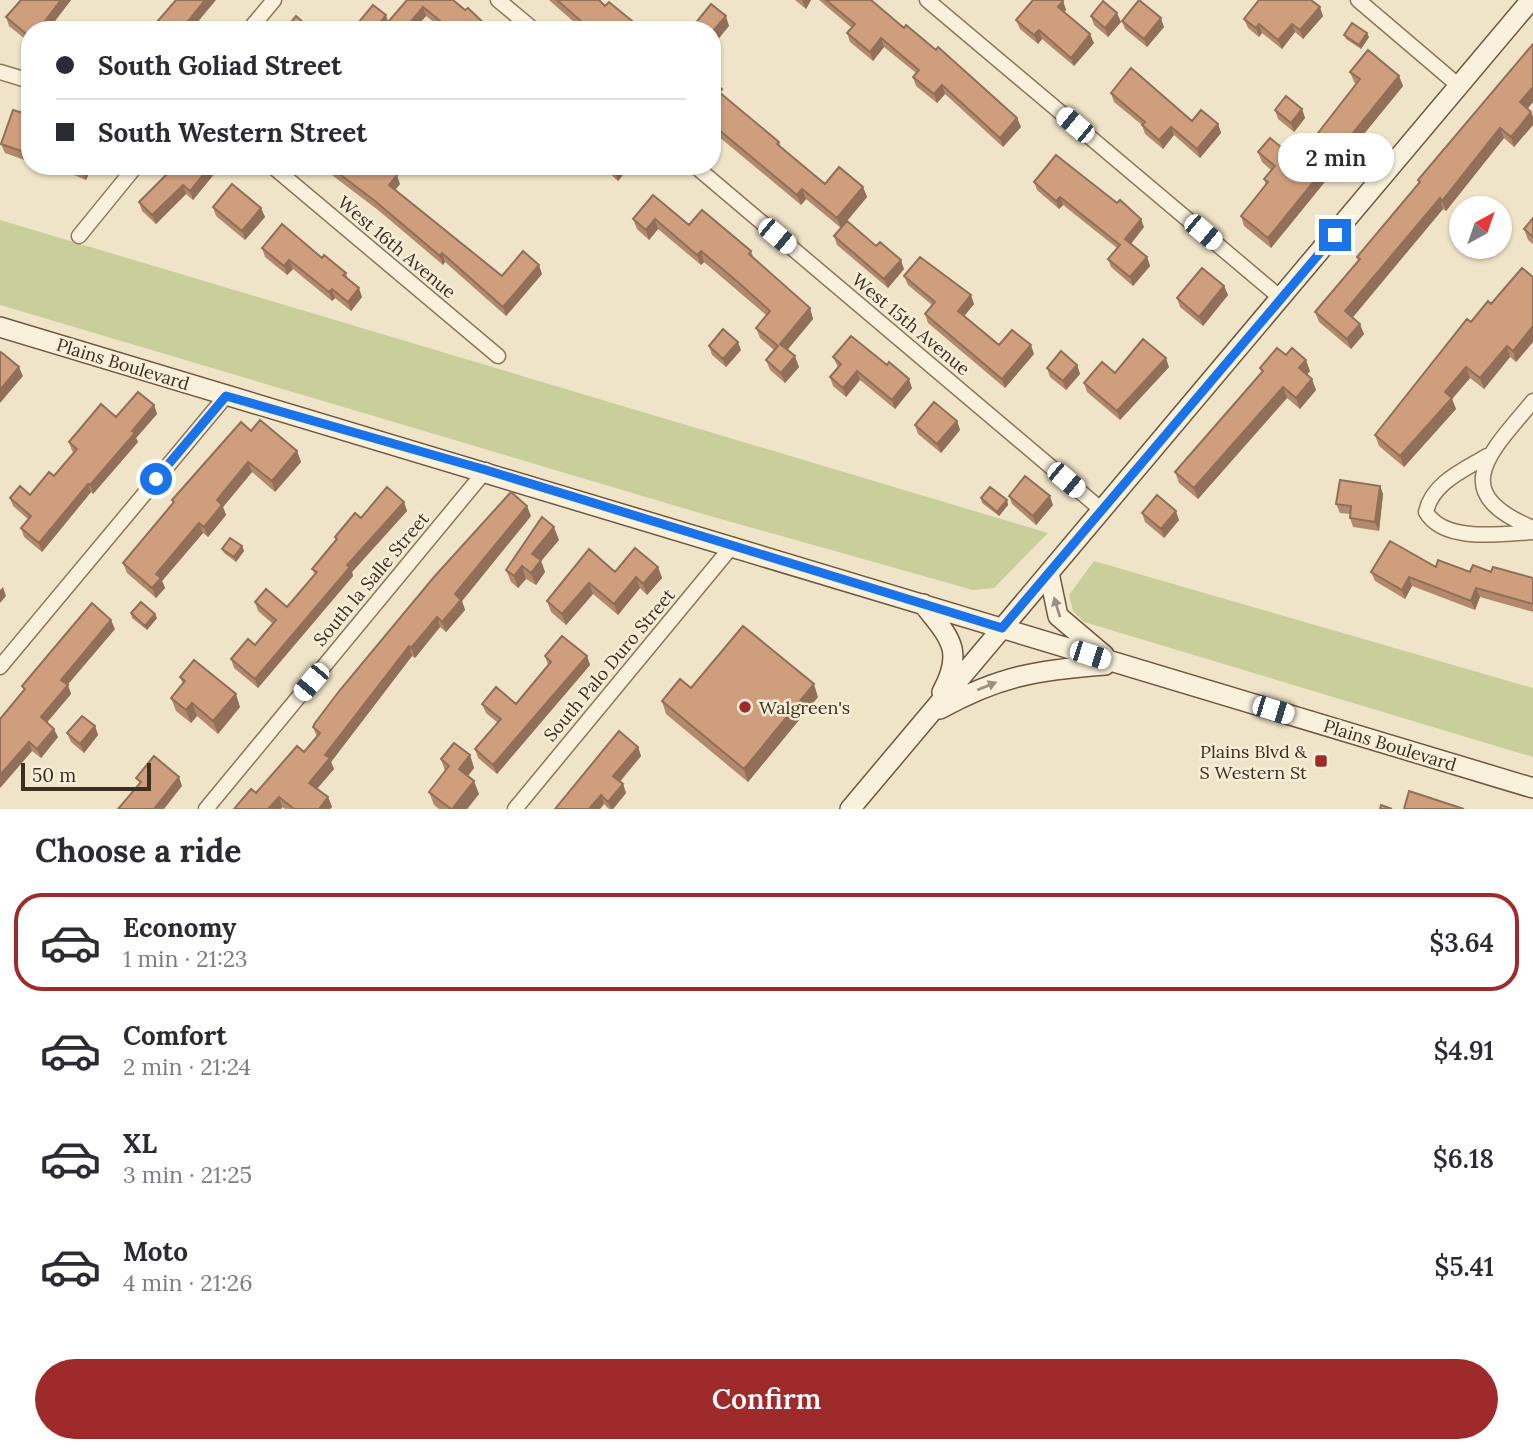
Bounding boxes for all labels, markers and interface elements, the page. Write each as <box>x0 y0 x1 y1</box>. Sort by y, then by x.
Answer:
text: South Goliad Street <box>98 49 342 82</box>
car <box>1053 103 1098 147</box>
text: South Western Street <box>98 116 367 149</box>
callout: 2 min <box>1277 134 1393 182</box>
text: 2 min <box>1306 143 1366 172</box>
street label: West 16th Avenue <box>333 191 461 303</box>
north arrow <box>1449 196 1512 259</box>
map controls <box>1449 196 1512 259</box>
car <box>1181 210 1226 254</box>
car <box>755 214 800 258</box>
route end <box>1319 219 1351 251</box>
street label: West 15th Avenue <box>847 268 975 380</box>
street label: Plains Boulevard <box>54 333 192 395</box>
car <box>1044 458 1089 502</box>
route start <box>140 463 172 495</box>
street label: South la Salle Street <box>308 507 434 651</box>
street label: South Palo Duro Street <box>538 584 680 746</box>
one-way arrow <box>1051 595 1062 617</box>
car <box>1067 639 1114 671</box>
car <box>290 659 333 705</box>
one-way arrow <box>976 680 997 691</box>
car <box>1250 694 1297 726</box>
place label: Walgreen's <box>759 696 850 719</box>
marker: Walgreen's <box>737 699 753 715</box>
street label: Plains Boulevard <box>1321 714 1459 776</box>
place label: Plains Blvd & S Western St <box>1199 740 1307 784</box>
marker: Plains Blvd & S Western St <box>1313 753 1329 769</box>
scale bar <box>21 760 150 792</box>
text: 50 m <box>32 763 76 787</box>
text: Choose a ride <box>35 830 242 871</box>
icon: car <box>39 911 102 974</box>
text: Economy <box>123 911 236 944</box>
text: $3.64 <box>1429 926 1494 959</box>
text: 1 min · 21:23 <box>123 944 248 973</box>
icon: car <box>39 1019 102 1082</box>
text: Comfort <box>123 1019 227 1052</box>
text: $4.91 <box>1434 1034 1494 1067</box>
text: 2 min · 21:24 <box>123 1052 251 1081</box>
icon: car <box>39 1127 102 1190</box>
text: XL <box>123 1127 157 1160</box>
text: $6.18 <box>1433 1142 1494 1175</box>
text: 3 min · 21:25 <box>123 1160 252 1189</box>
icon: car <box>39 1235 102 1298</box>
text: Moto <box>123 1235 188 1268</box>
text: $5.41 <box>1435 1250 1494 1283</box>
text: 4 min · 21:26 <box>123 1268 252 1297</box>
button: Confirm <box>35 1359 1498 1439</box>

